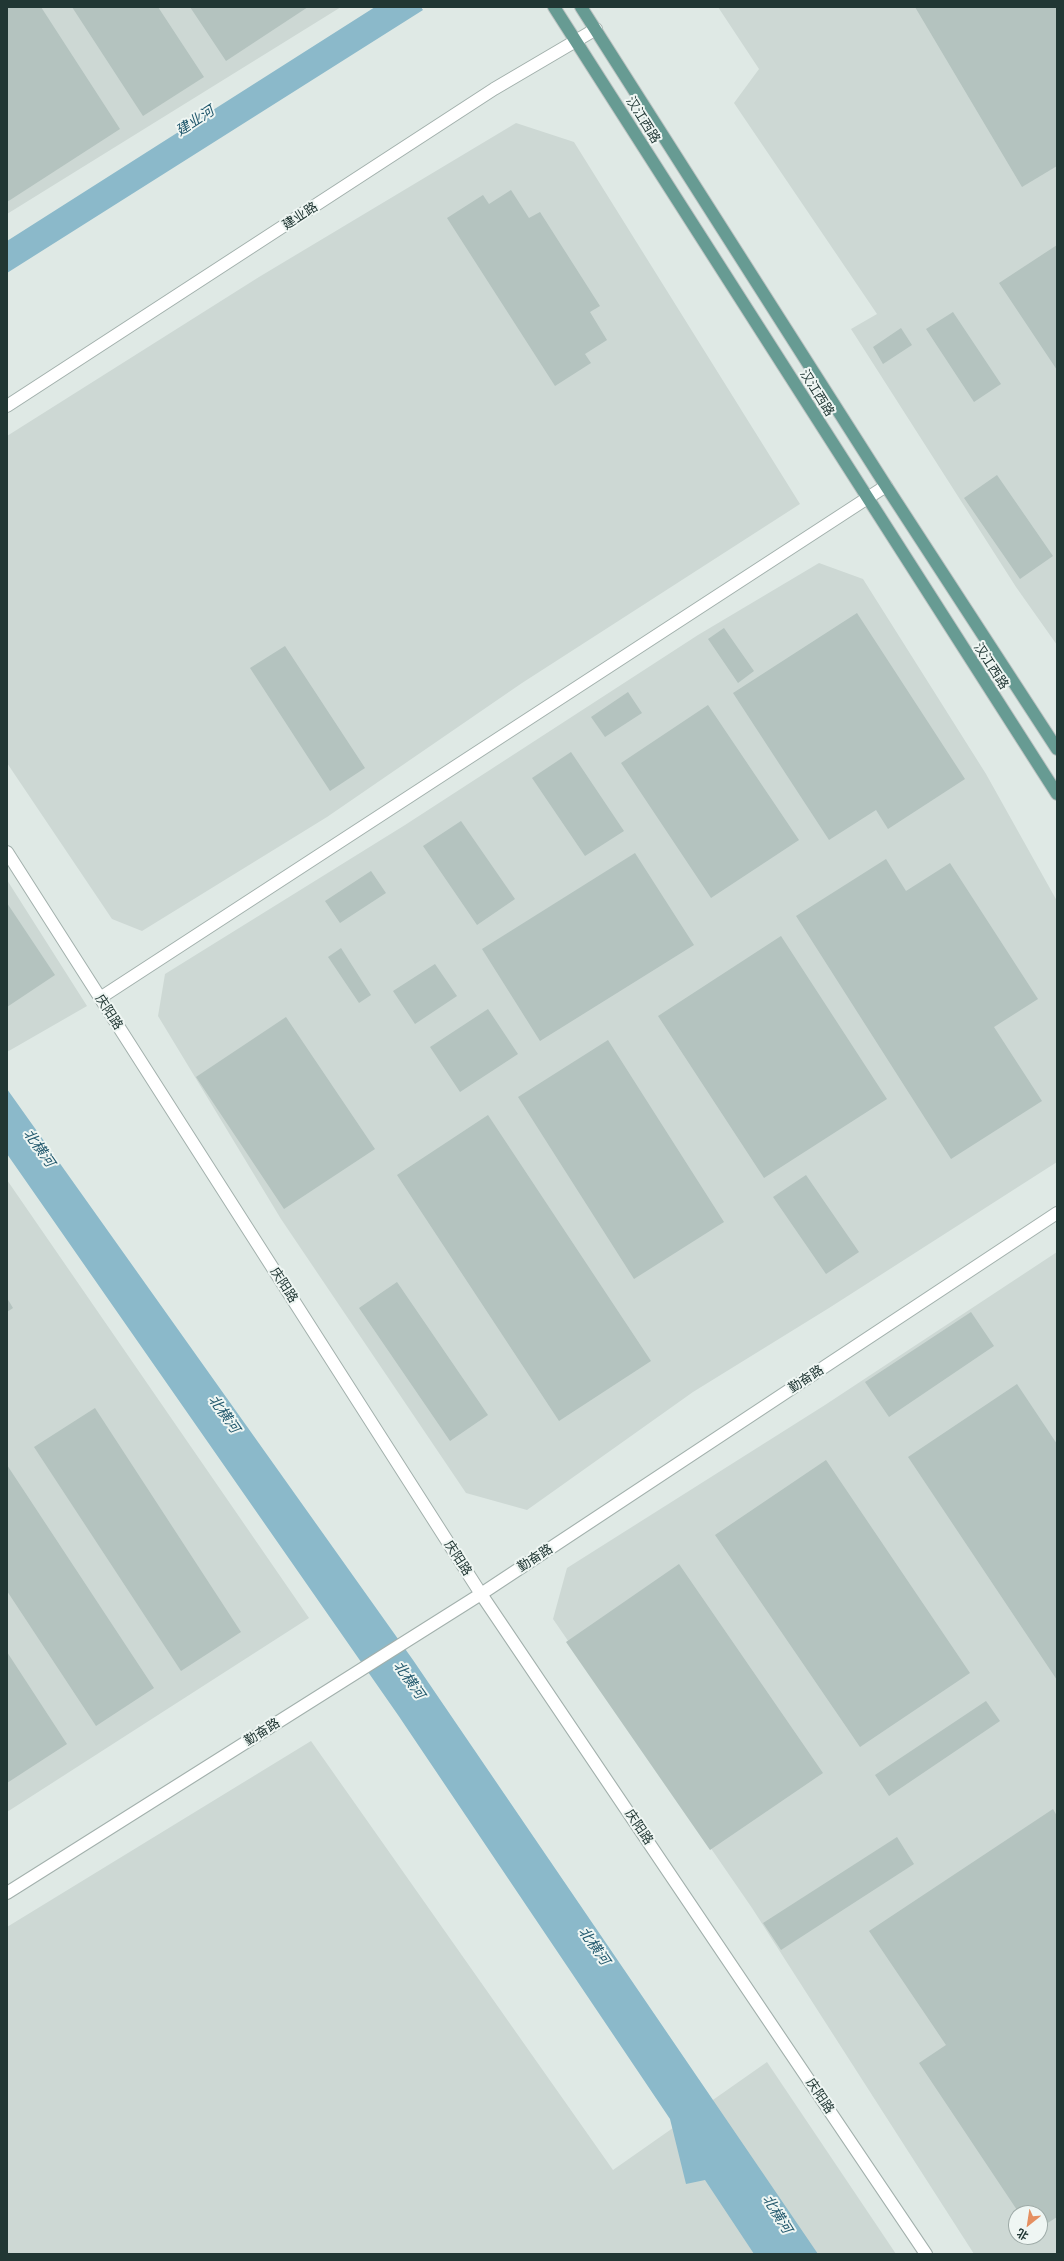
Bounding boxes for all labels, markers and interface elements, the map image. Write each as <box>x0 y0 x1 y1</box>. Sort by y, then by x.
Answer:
street label: 汉江西路 <box>623 94 663 146</box>
water label: 建业河 <box>173 103 217 139</box>
street label: 建业路 <box>279 199 321 233</box>
street label: 汉江西路 <box>797 367 837 419</box>
street label: 汉江西路 <box>970 640 1012 692</box>
street label: 庆阳路 <box>92 991 126 1033</box>
water label: 北横河 <box>20 1126 58 1170</box>
street label: 庆阳路 <box>267 1264 301 1306</box>
street label: 勤奋路 <box>785 1362 827 1396</box>
water label: 北横河 <box>205 1392 243 1436</box>
street label: 庆阳路 <box>441 1537 475 1579</box>
street label: 勤奋路 <box>514 1541 556 1575</box>
water label: 北横河 <box>390 1658 428 1702</box>
street label: 勤奋路 <box>241 1715 283 1749</box>
street label: 庆阳路 <box>622 1806 656 1848</box>
water label: 北横河 <box>575 1924 613 1968</box>
street label: 庆阳路 <box>803 2075 837 2117</box>
water label: 北横河 <box>759 2192 795 2236</box>
north arrow <box>1008 2205 1048 2245</box>
text: 北 <box>1015 2227 1030 2242</box>

